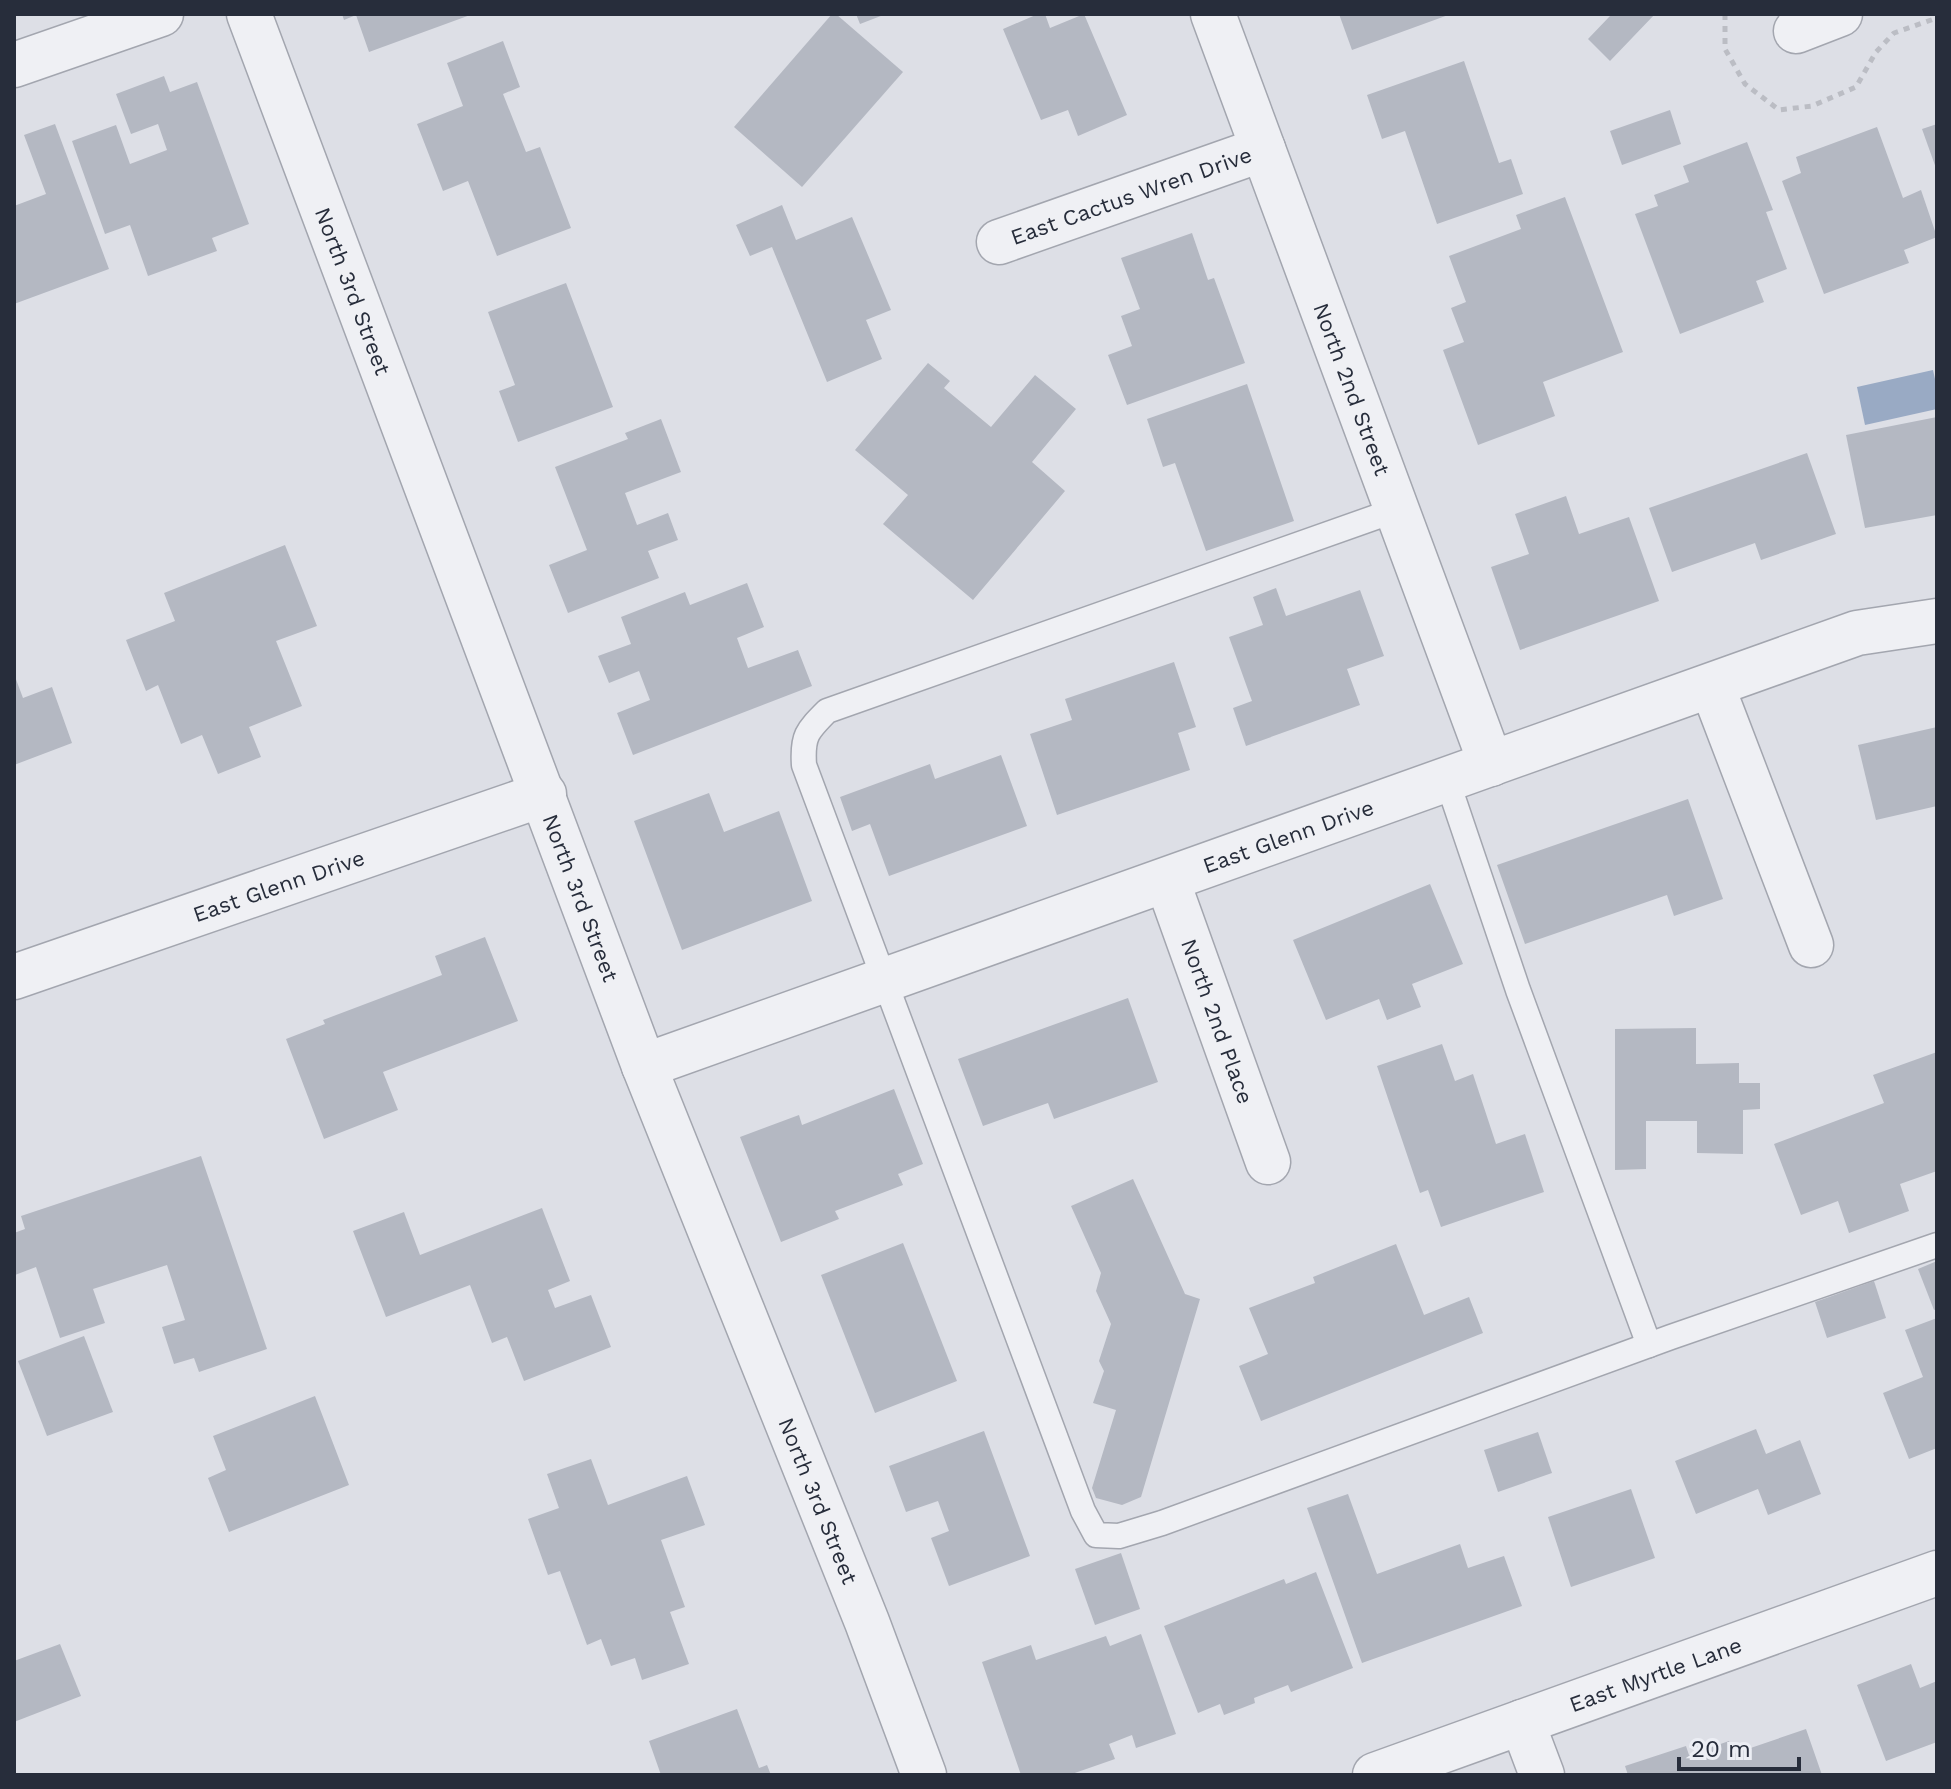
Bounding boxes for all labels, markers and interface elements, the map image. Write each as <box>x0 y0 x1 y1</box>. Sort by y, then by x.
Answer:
street label: East Cactus Wren Drive <box>1007 142 1255 249</box>
street label: North 3rd Street <box>310 204 396 378</box>
street label: North 2nd Street <box>1309 299 1395 479</box>
street label: East Glenn Drive <box>1199 794 1377 878</box>
street label: North 3rd Street <box>538 811 624 985</box>
street label: East Glenn Drive <box>190 844 368 927</box>
street label: North 2nd Place <box>1177 935 1259 1107</box>
street label: North 3rd Street <box>774 1414 863 1587</box>
street label: East Myrtle Lane <box>1566 1632 1745 1717</box>
scale bar <box>1679 1721 1799 1771</box>
text: 20 m <box>1691 1735 1751 1763</box>

